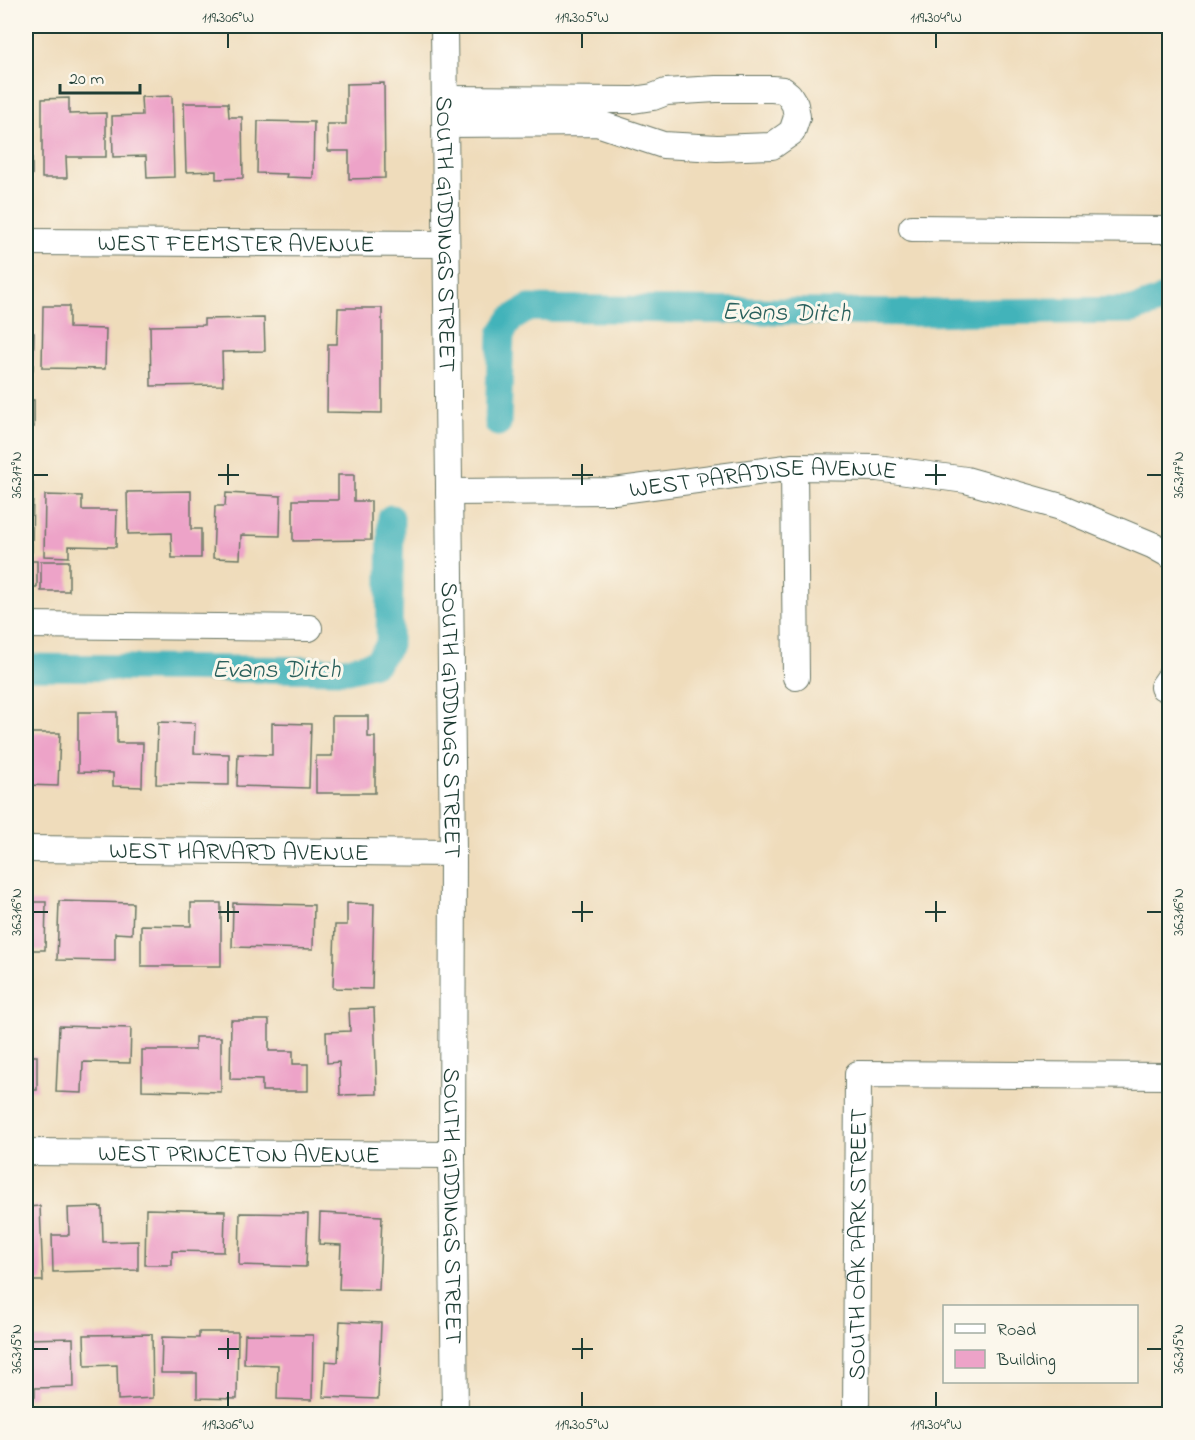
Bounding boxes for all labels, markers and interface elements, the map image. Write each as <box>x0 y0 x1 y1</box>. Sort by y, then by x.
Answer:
text: 119.306°W <box>202 7 254 29</box>
text: 119.305°W <box>555 7 609 29</box>
text: 119.304°W <box>910 7 962 29</box>
scale bar <box>60 57 140 95</box>
text: 20 m <box>69 67 104 93</box>
street label: SOUTH GIDDINGS STREET <box>425 96 463 373</box>
street label: WEST FEEMSTER AVENUE <box>97 227 375 264</box>
water label: Evans Ditch <box>721 294 851 334</box>
text: 36.317°N <box>6 451 28 499</box>
text: 36.317°N <box>1168 451 1190 499</box>
street label: WEST PARADISE AVENUE <box>627 452 899 509</box>
street label: SOUTH GIDDINGS STREET <box>430 582 468 859</box>
water label: Evans Ditch <box>212 652 341 690</box>
street label: WEST HARVARD AVENUE <box>109 835 369 872</box>
text: 36.316°N <box>6 888 28 936</box>
text: 36.316°N <box>1168 888 1190 936</box>
street label: SOUTH GIDDINGS STREET <box>432 1068 469 1345</box>
street label: SOUTH OAK PARK STREET <box>841 1108 878 1380</box>
street label: WEST PRINCETON AVENUE <box>98 1138 380 1174</box>
legend <box>943 1305 1138 1383</box>
text: Road <box>997 1318 1036 1344</box>
text: 36.315°N <box>6 1324 28 1374</box>
text: 36.315°N <box>1168 1324 1190 1374</box>
text: Building <box>996 1348 1056 1375</box>
text: 119.306°W <box>202 1414 254 1436</box>
text: 119.305°W <box>555 1414 609 1436</box>
text: 119.304°W <box>910 1414 962 1436</box>

